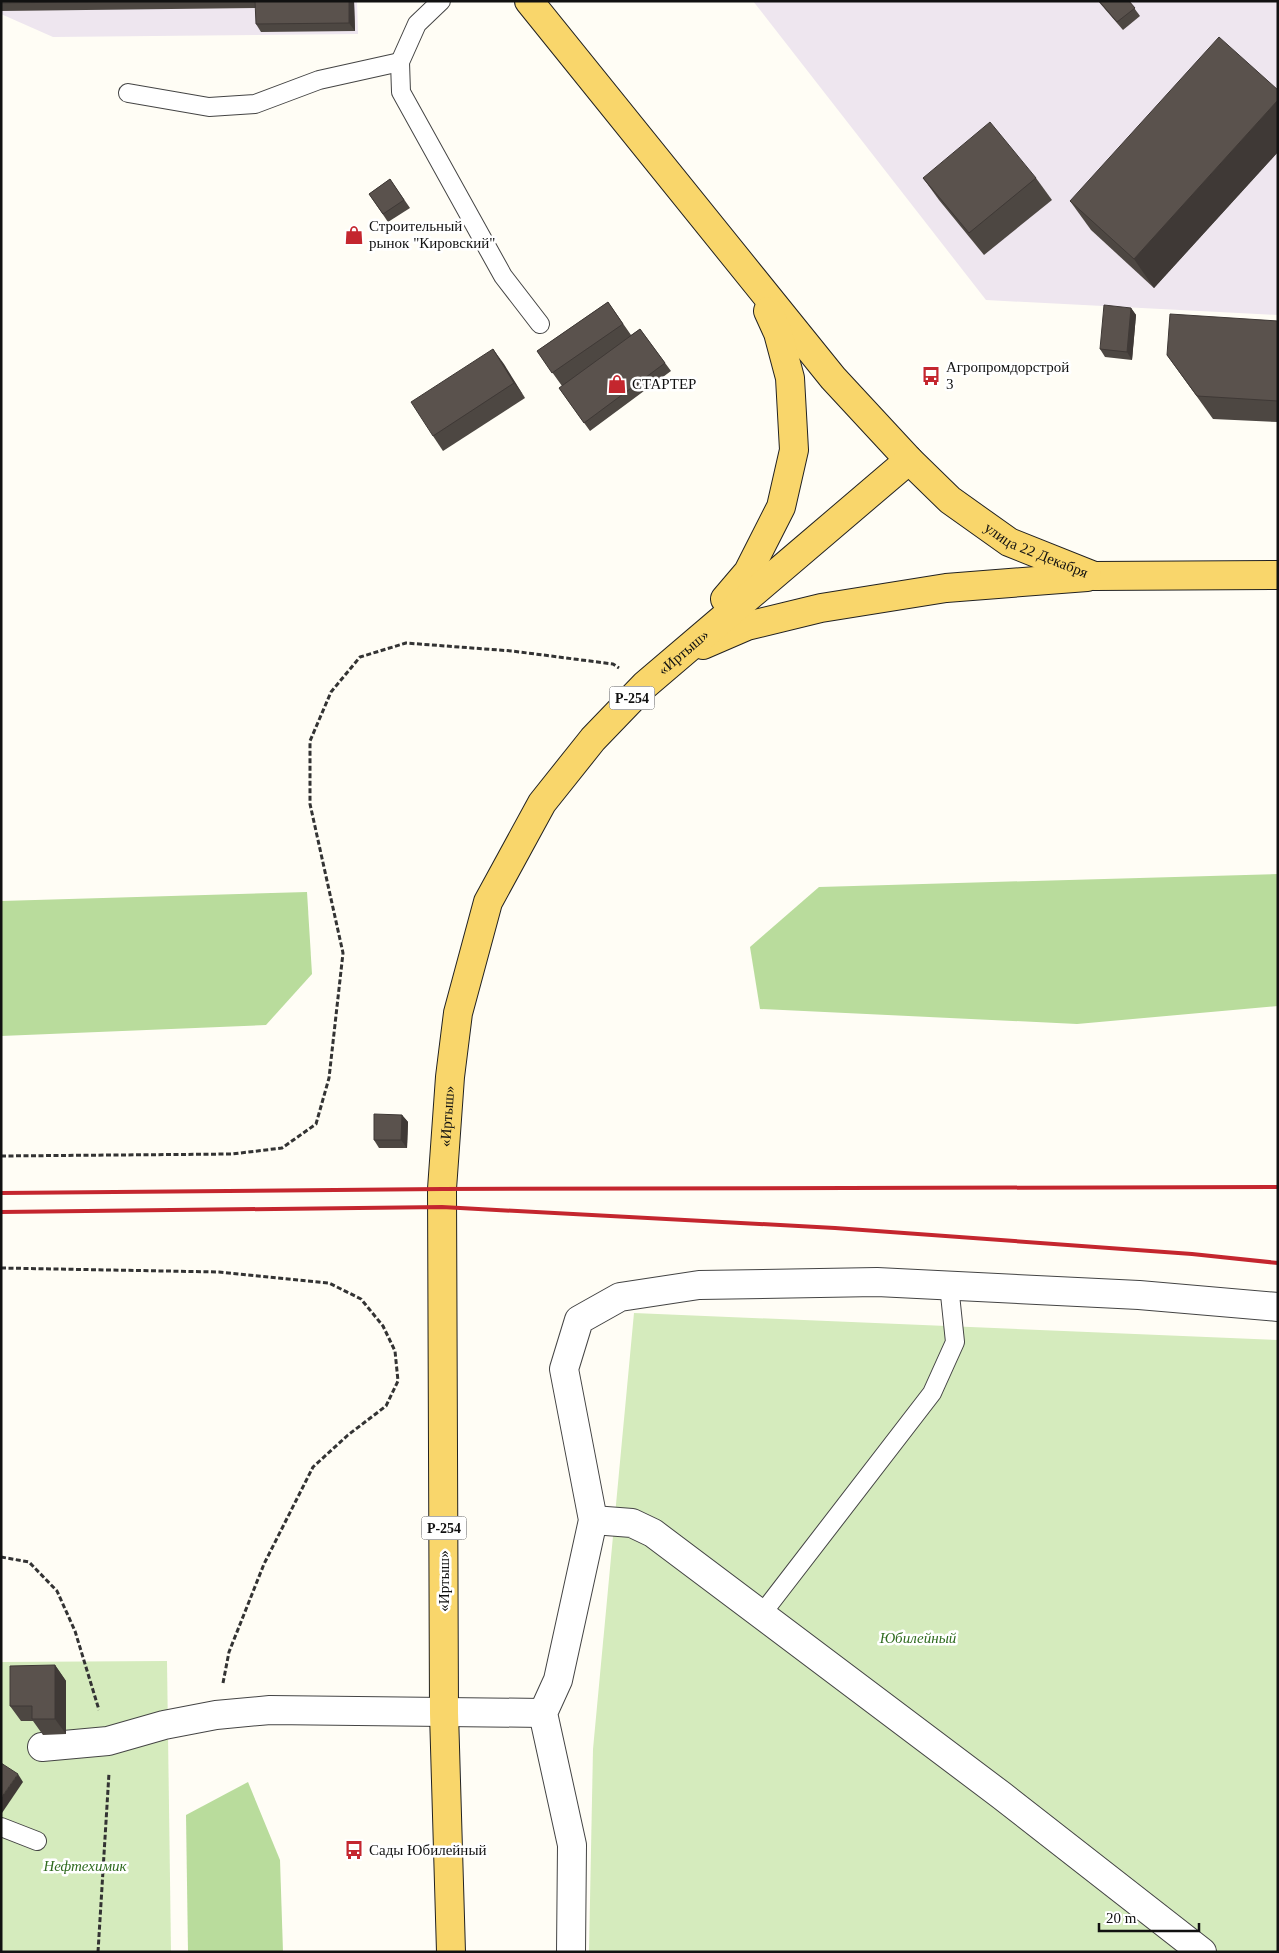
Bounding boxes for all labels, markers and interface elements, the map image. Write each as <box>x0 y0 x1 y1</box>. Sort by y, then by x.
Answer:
place label: Строительный рынок "Кировский" <box>369 218 495 251</box>
shop icon: Строительный рынок "Кировский" <box>343 224 365 246</box>
place label: Агропромдорстрой 3 <box>946 359 1069 392</box>
bus stop icon: Агропромдорстрой 3 <box>920 365 942 387</box>
shop icon: СТАРТЕР <box>606 373 628 395</box>
place label: СТАРТЕР <box>632 376 696 392</box>
street label: улица 22 Декабря <box>982 519 1090 581</box>
street label: «Иртыш» <box>655 626 712 678</box>
road number: Р-254 <box>610 686 654 710</box>
street label: «Иртыш» <box>437 1085 457 1147</box>
road number: Р-254 <box>422 1516 466 1540</box>
street label: «Иртыш» <box>436 1550 452 1612</box>
park label: Юбилейный <box>879 1630 957 1646</box>
bus stop icon: Сады Юбилейный <box>343 1839 365 1861</box>
place label: Сады Юбилейный <box>369 1842 487 1858</box>
park label: Нефтехимик <box>42 1858 128 1874</box>
scale bar <box>1099 1900 1199 1932</box>
text: 20 m <box>1106 1910 1137 1926</box>

